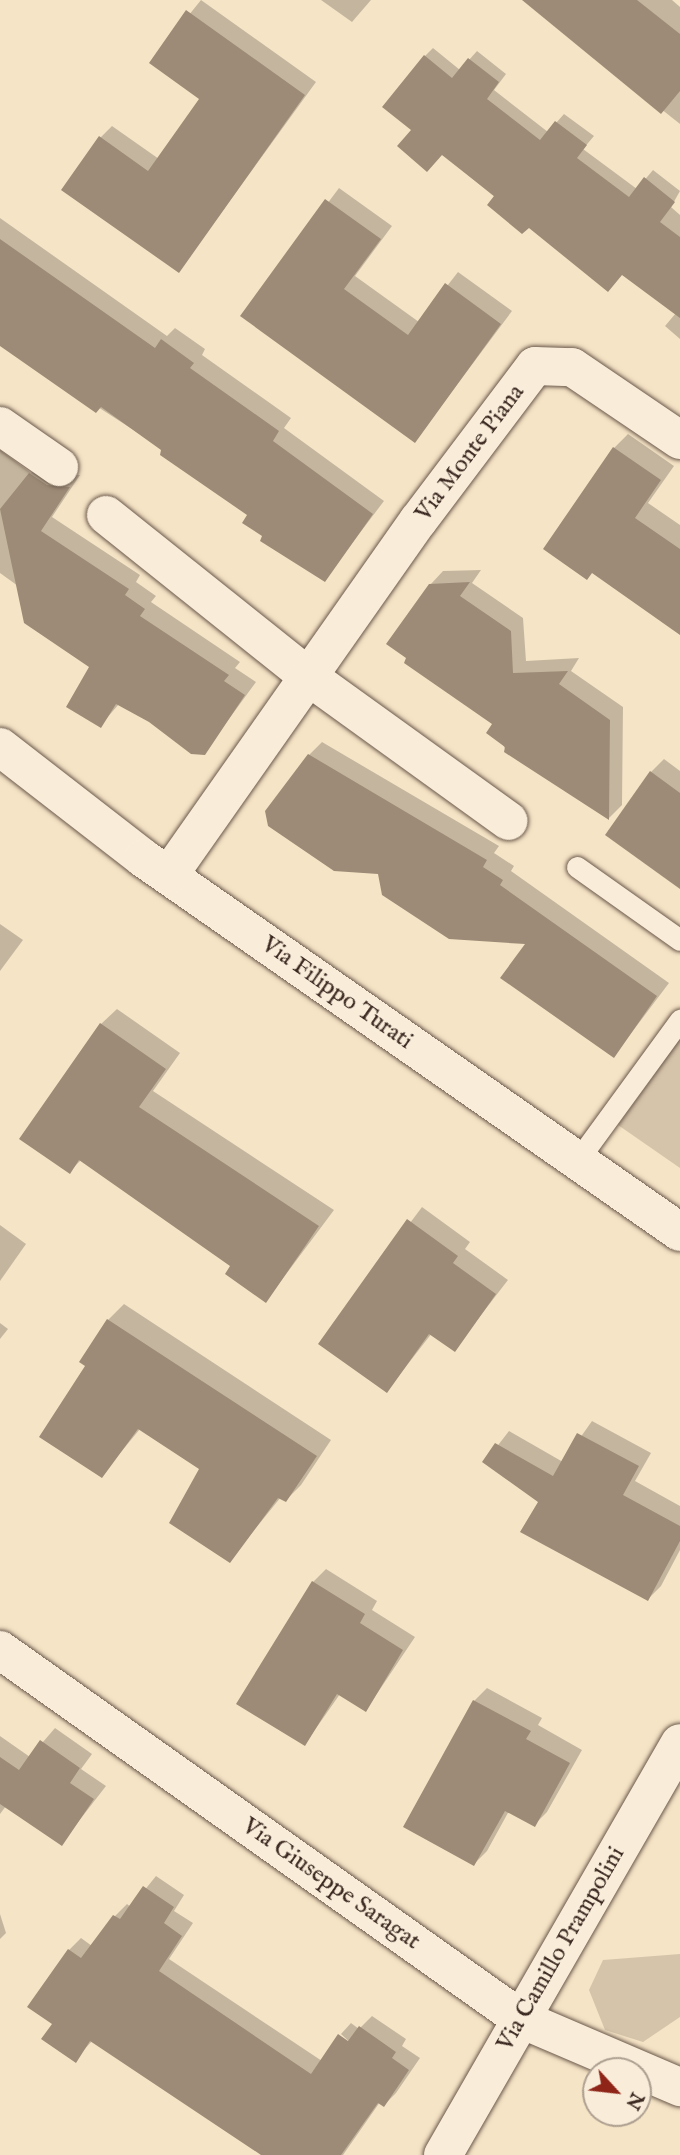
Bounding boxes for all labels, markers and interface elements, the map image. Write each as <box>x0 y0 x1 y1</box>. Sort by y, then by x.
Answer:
street label: Via Monte Piana <box>409 379 531 527</box>
street label: Via Filippo Turati <box>256 930 418 1056</box>
street label: Via Giuseppe Saragat <box>236 1812 426 1956</box>
street label: Via Camillo Prampolini <box>491 1842 631 2056</box>
north arrow <box>582 2057 652 2127</box>
text: N <box>620 2088 648 2113</box>

